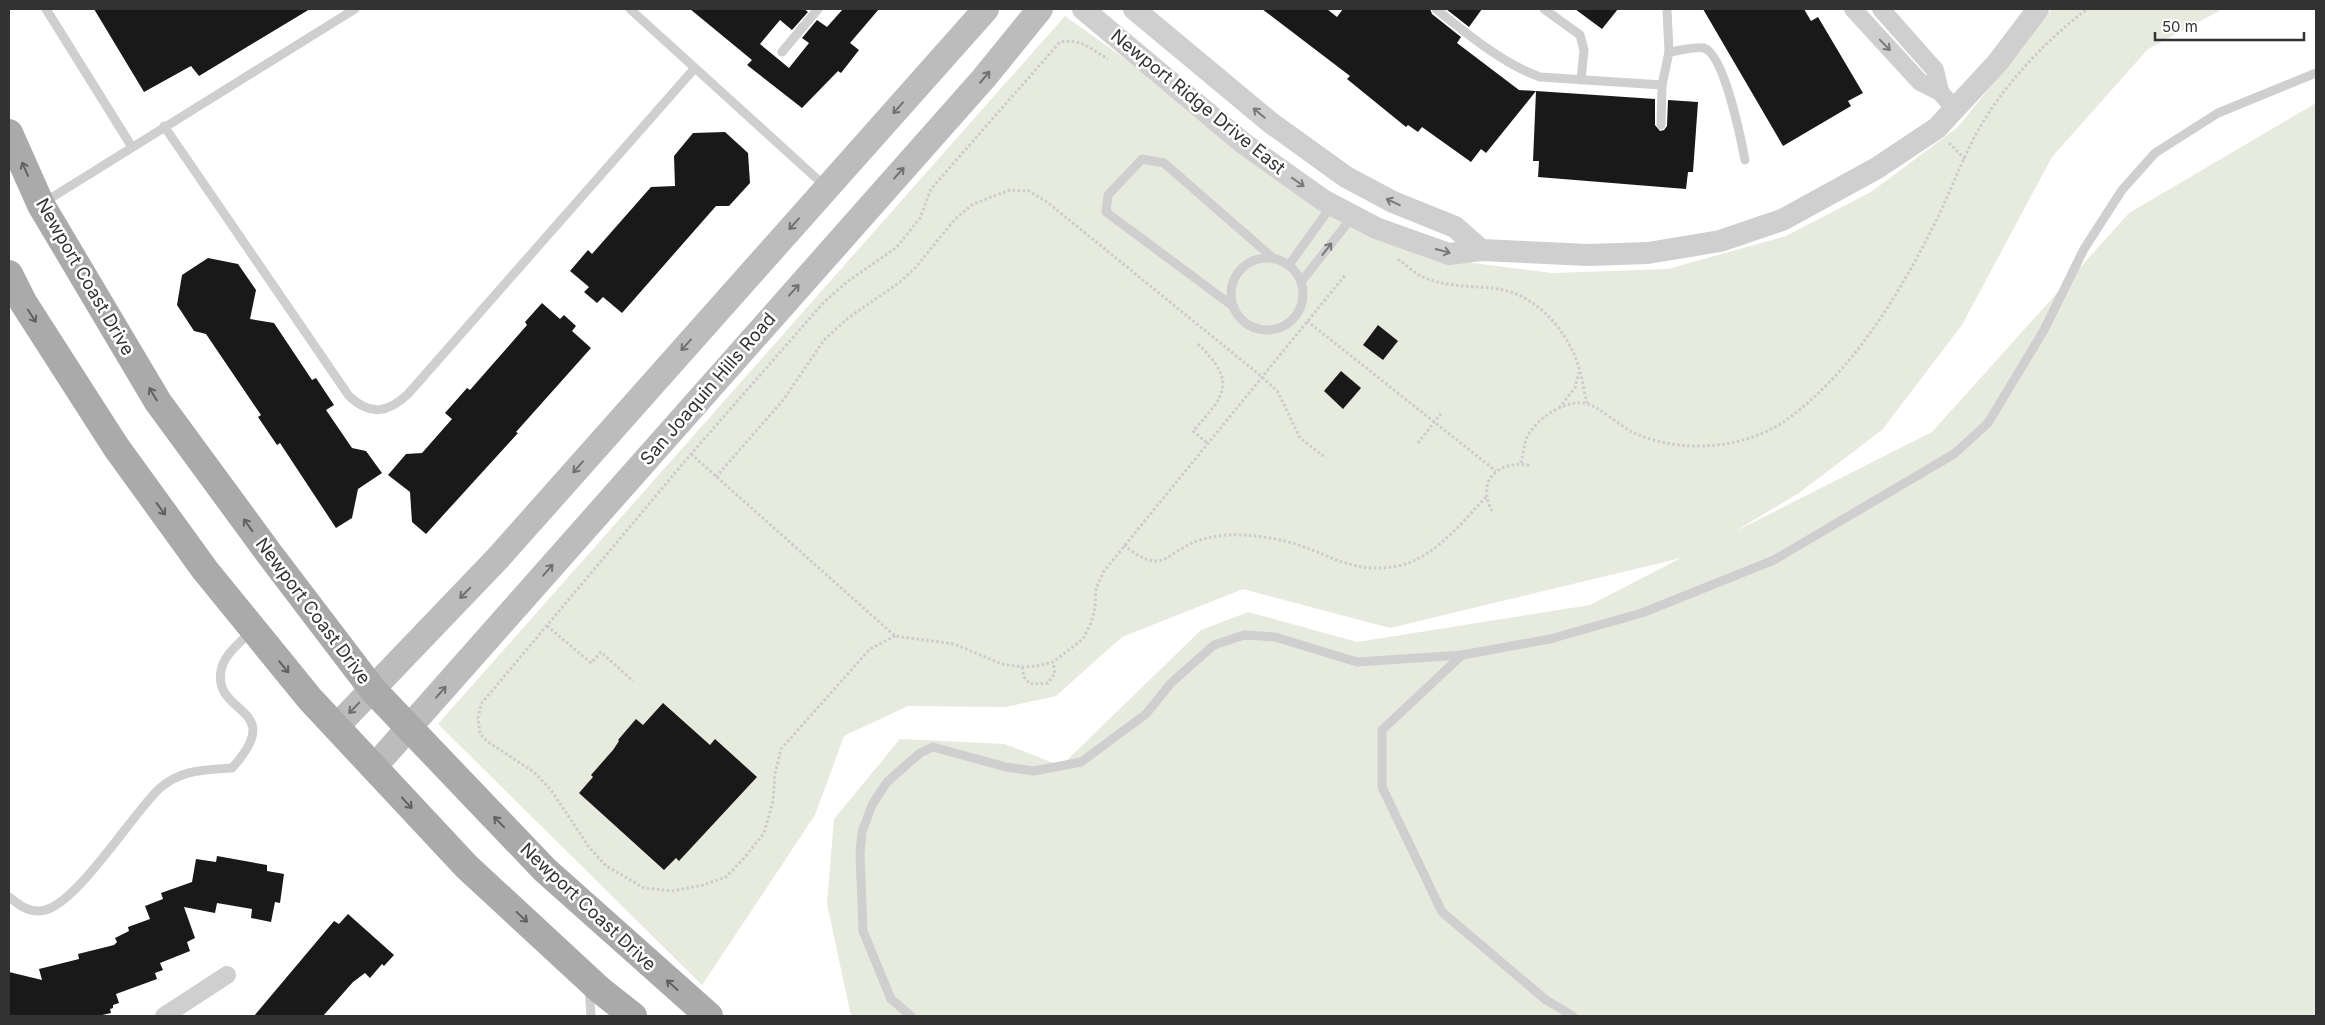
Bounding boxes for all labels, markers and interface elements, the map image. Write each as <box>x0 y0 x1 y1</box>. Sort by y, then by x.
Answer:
scale bar <box>2155 10 2304 42</box>
text: 50 m <box>2162 17 2198 36</box>
street label: Newport Ridge Drive East <box>1107 25 1290 178</box>
one-way arrow <box>1879 39 1891 51</box>
one-way arrow <box>979 70 990 83</box>
one-way arrow <box>892 101 904 114</box>
one-way arrow <box>1252 108 1265 119</box>
one-way arrow <box>20 162 29 177</box>
one-way arrow <box>893 166 905 179</box>
one-way arrow <box>1291 177 1305 187</box>
street label: Newport Coast Drive <box>32 195 139 359</box>
one-way arrow <box>1386 197 1401 207</box>
one-way arrow <box>789 217 800 230</box>
one-way arrow <box>1322 242 1332 256</box>
one-way arrow <box>1435 247 1451 256</box>
one-way arrow <box>788 284 800 297</box>
street label: San Joaquin Hills Road <box>636 308 779 469</box>
one-way arrow <box>27 309 37 323</box>
one-way arrow <box>680 338 692 351</box>
one-way arrow <box>147 387 157 401</box>
one-way arrow <box>573 460 584 473</box>
one-way arrow <box>156 502 166 516</box>
one-way arrow <box>243 518 253 532</box>
street label: Newport Coast Drive <box>252 533 375 688</box>
one-way arrow <box>542 564 554 577</box>
one-way arrow <box>459 587 471 599</box>
one-way arrow <box>278 660 289 673</box>
one-way arrow <box>435 686 446 699</box>
one-way arrow <box>349 702 361 714</box>
one-way arrow <box>401 796 413 809</box>
one-way arrow <box>493 816 505 828</box>
street label: Newport Coast Drive <box>516 838 660 975</box>
one-way arrow <box>516 911 528 923</box>
one-way arrow <box>666 979 679 990</box>

